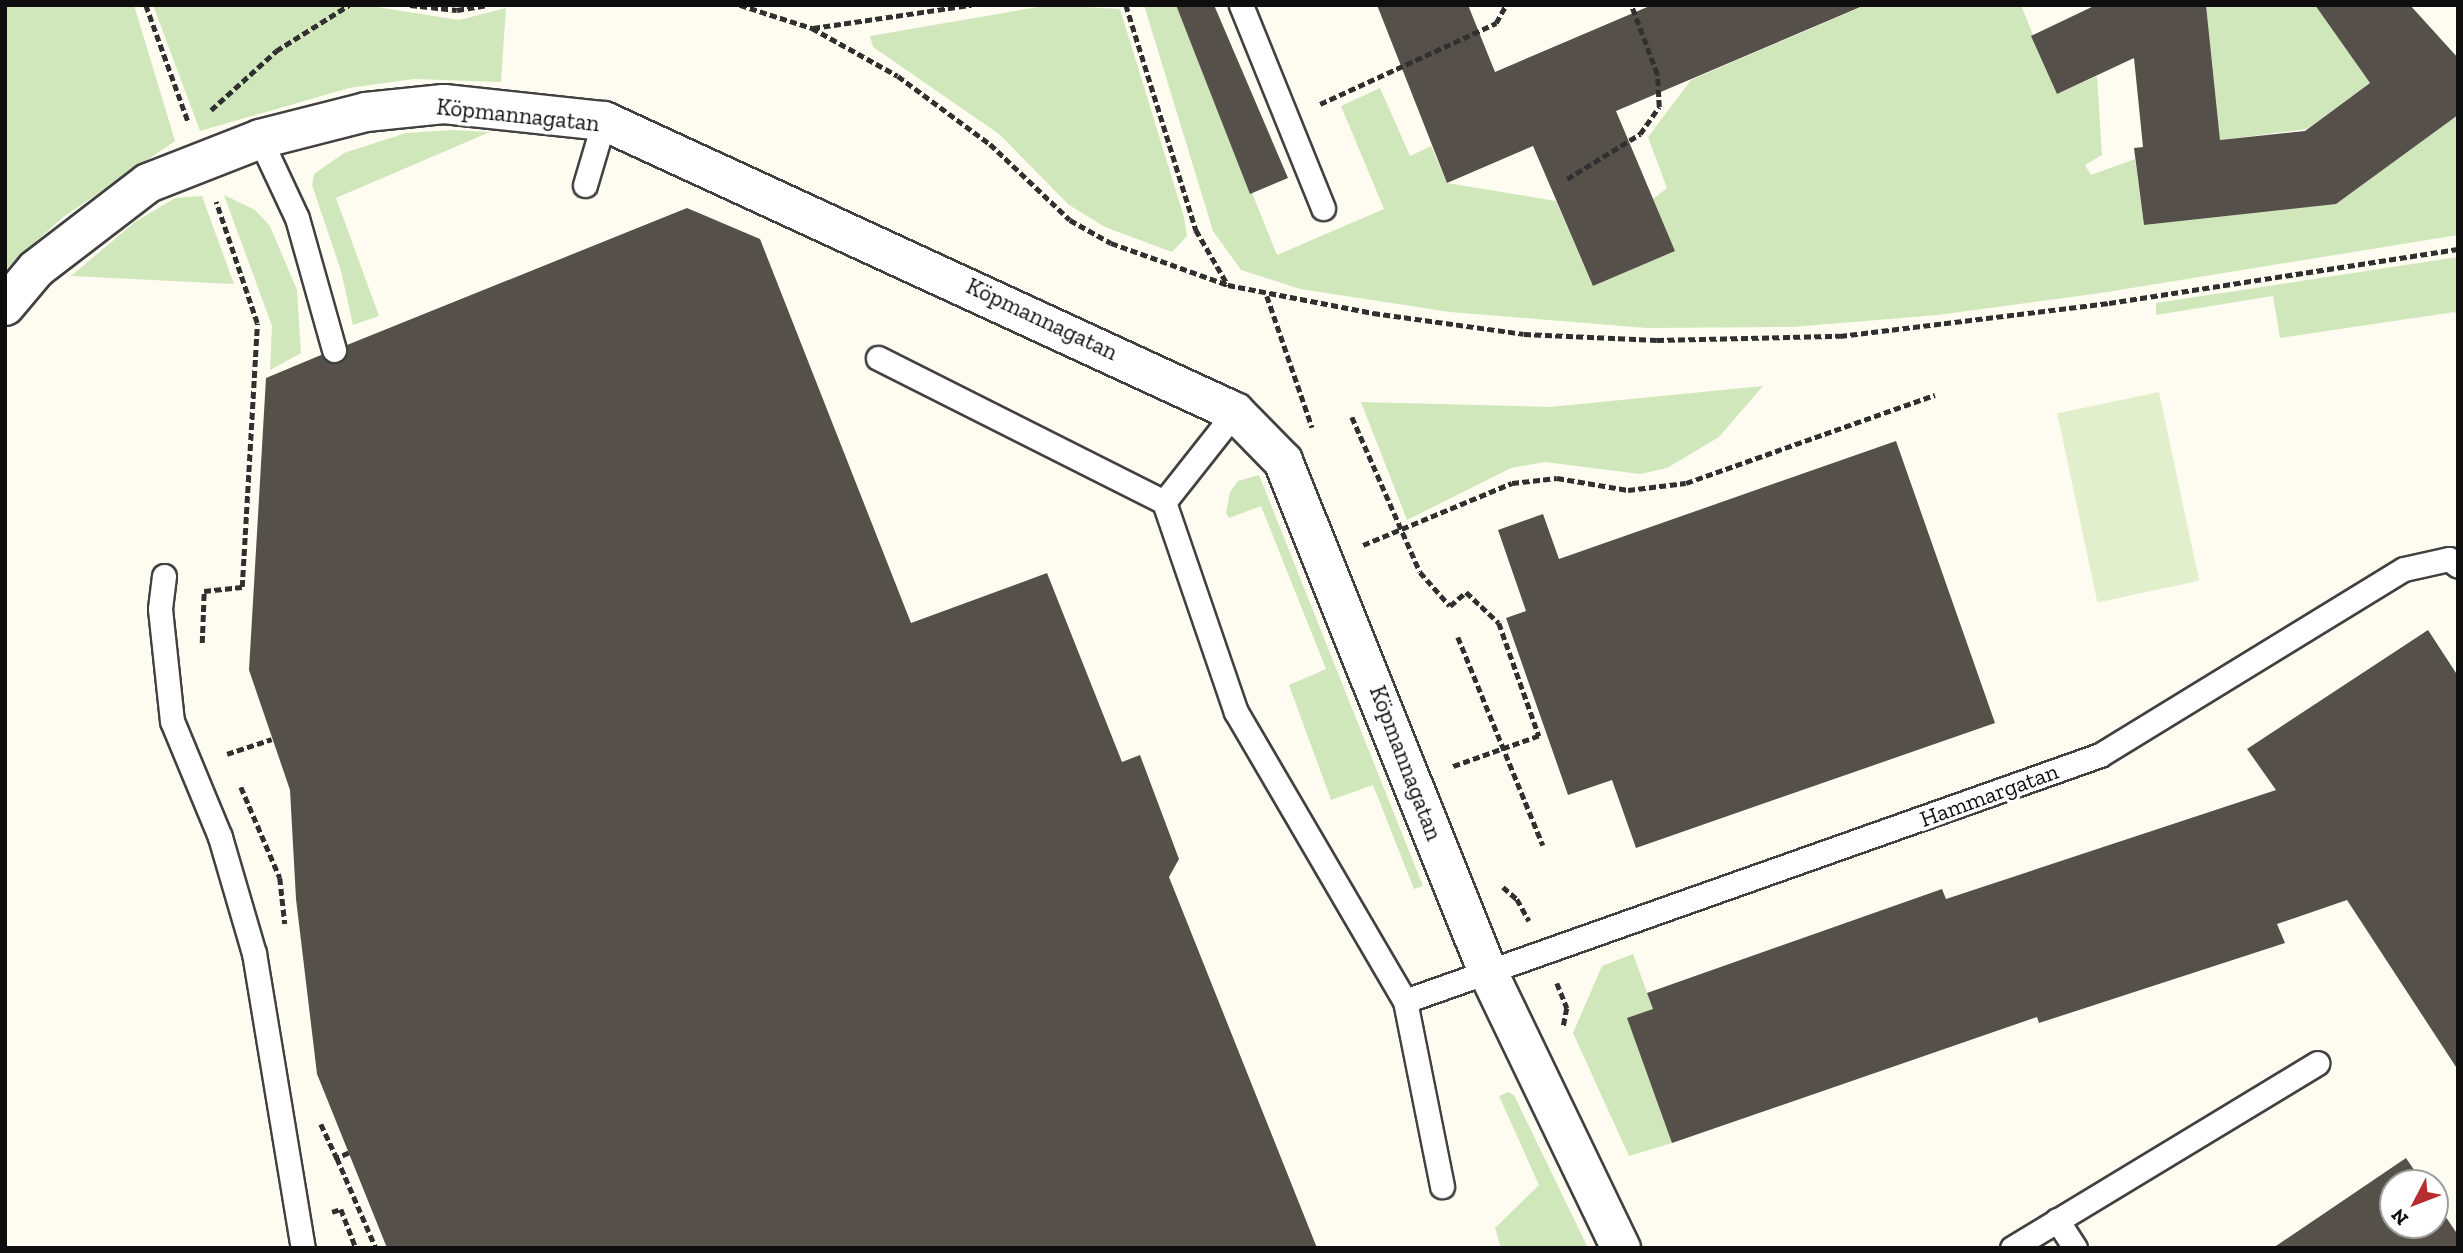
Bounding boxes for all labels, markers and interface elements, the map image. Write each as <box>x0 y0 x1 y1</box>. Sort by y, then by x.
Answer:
street label: Köpmannagatan <box>435 93 601 137</box>
street label: Köpmannagatan <box>962 272 1122 366</box>
street label: Köpmannagatan <box>1364 682 1448 844</box>
street label: Hammargatan <box>1916 757 2062 833</box>
north arrow <box>2379 1169 2449 1239</box>
text: N <box>2386 1204 2413 1230</box>

